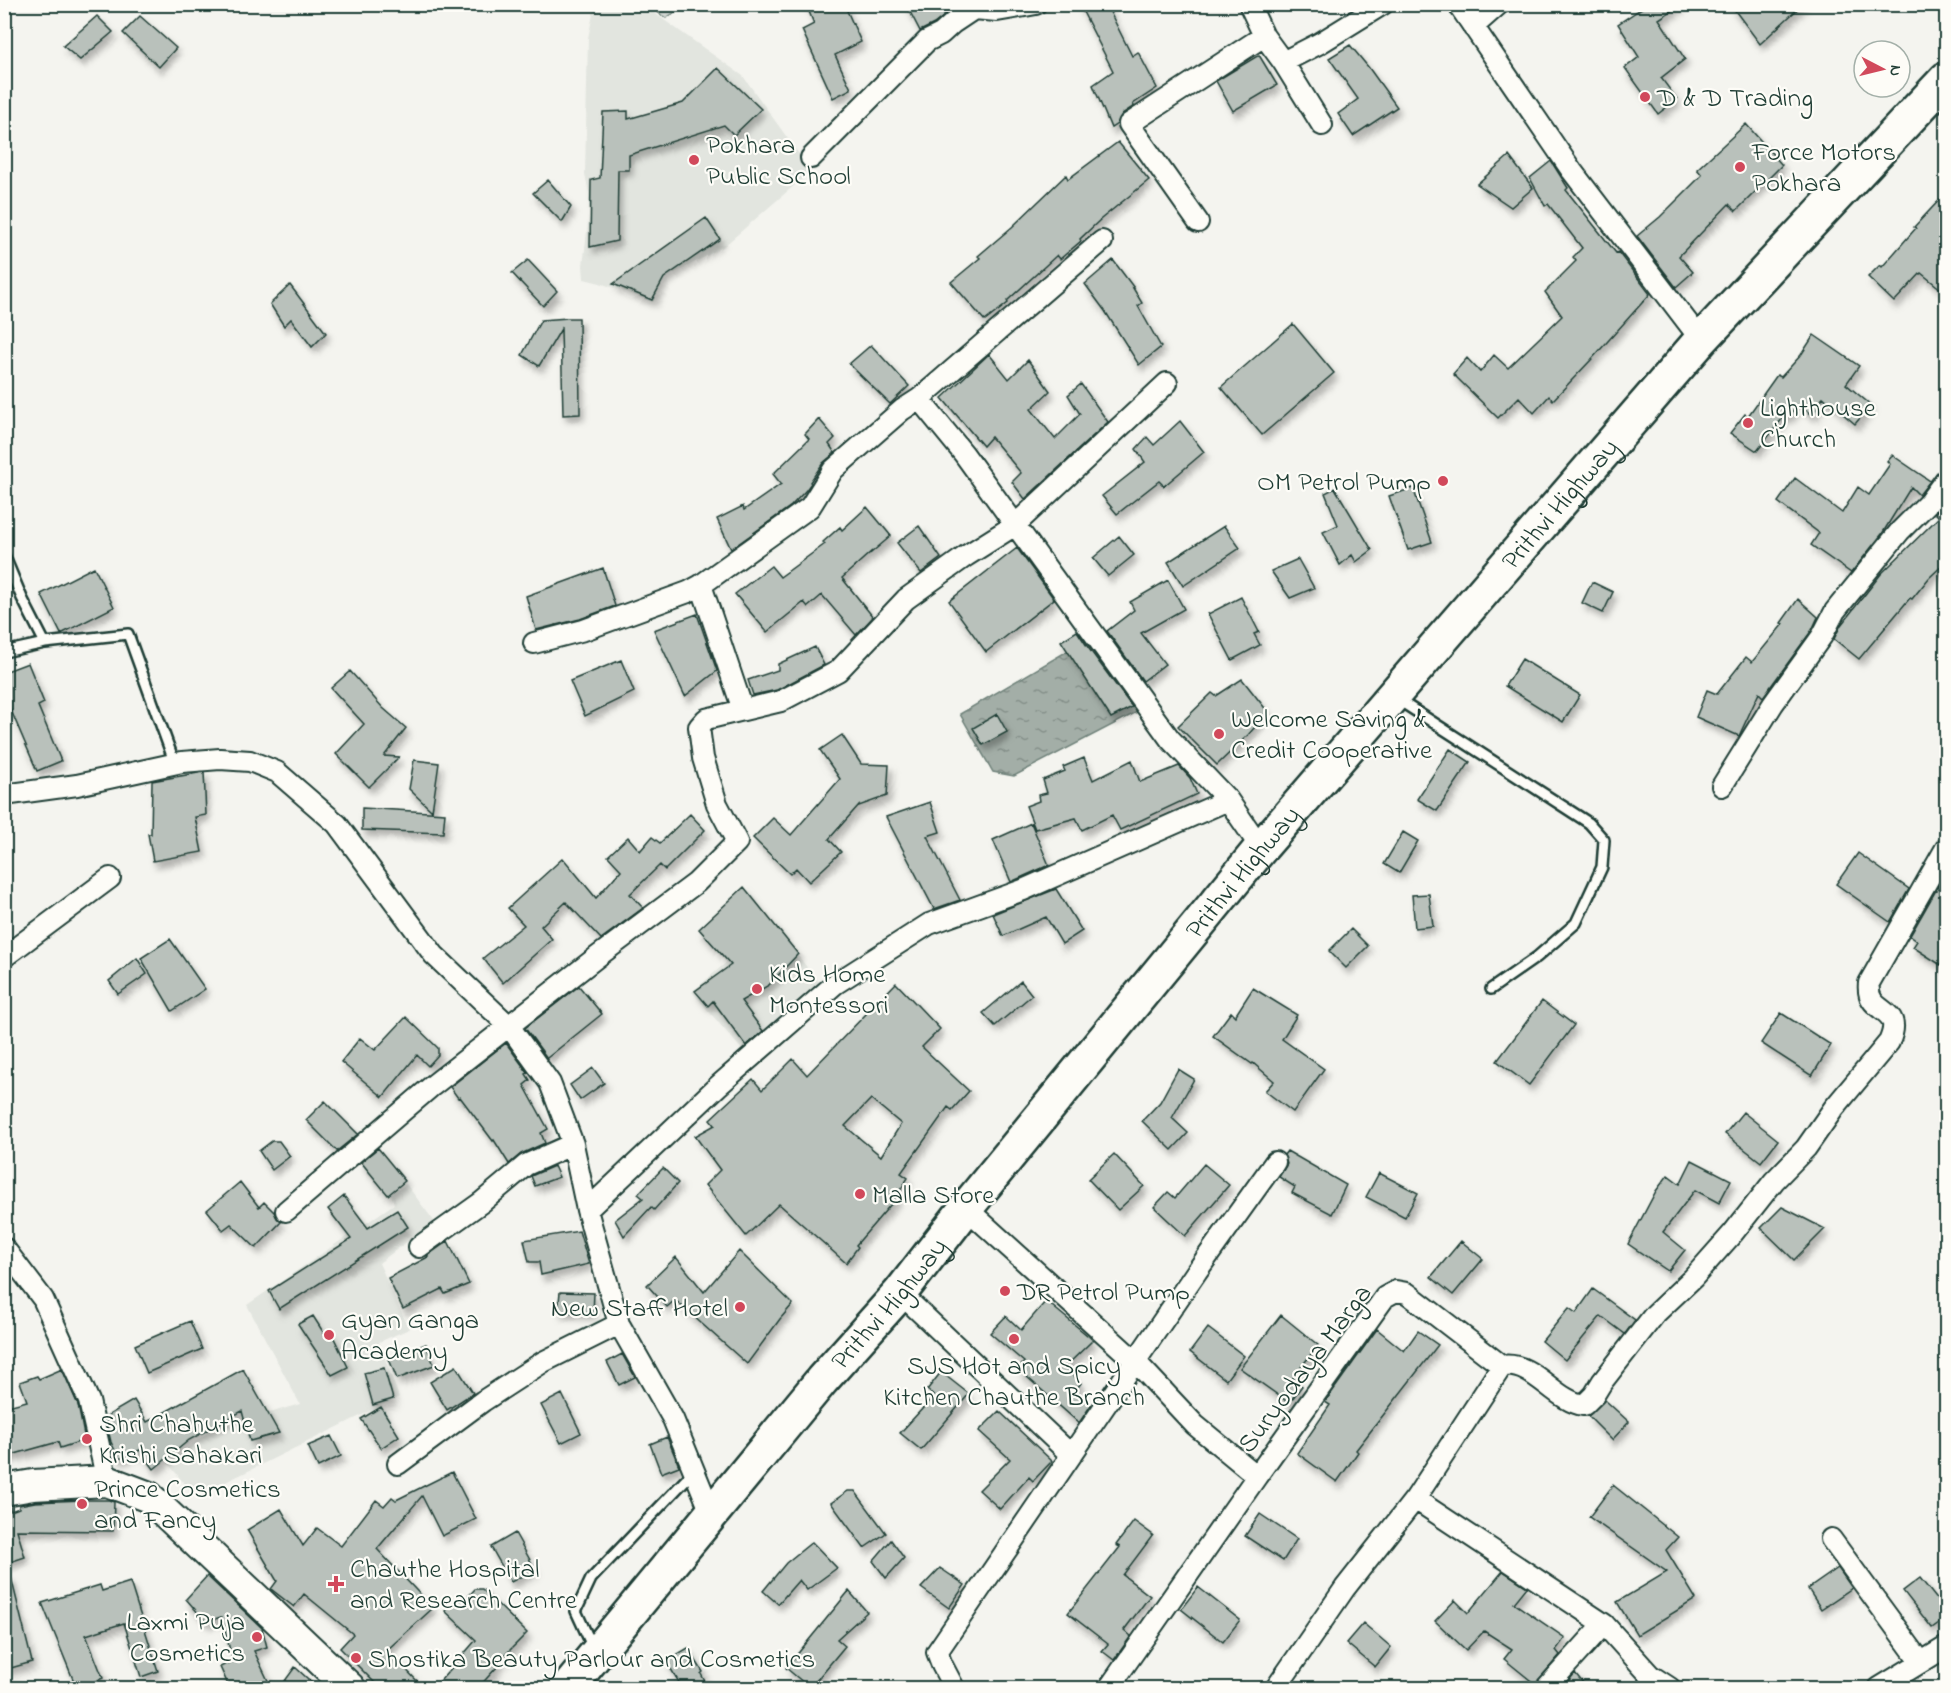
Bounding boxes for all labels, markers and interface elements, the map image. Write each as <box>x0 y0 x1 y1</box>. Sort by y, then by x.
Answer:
north arrow <box>1852 39 1912 99</box>
text: N <box>1882 64 1907 78</box>
place label: D & D Trading <box>1656 80 1813 119</box>
marker: D & D Trading <box>1638 90 1652 104</box>
place label: Pokhara Public School <box>706 127 851 197</box>
place label: Force Motors Pokhara <box>1751 134 1896 204</box>
marker: Pokhara Public School <box>687 153 701 167</box>
marker: Force Motors Pokhara <box>1733 160 1747 174</box>
place label: Lighthouse Church <box>1760 390 1877 460</box>
marker: Lighthouse Church <box>1741 416 1755 430</box>
street label: Prithvi Highway <box>1493 431 1629 579</box>
place label: OM Petrol Pump <box>1257 464 1431 503</box>
marker: OM Petrol Pump <box>1436 474 1450 488</box>
place label: Welcome Saving & Credit Cooperative <box>1231 701 1433 771</box>
marker: Welcome Saving & Credit Cooperative <box>1212 727 1226 741</box>
street label: Prithvi Highway <box>1177 798 1311 948</box>
place label: Kids Home Montessori <box>769 956 889 1026</box>
marker: Kids Home Montessori <box>750 982 764 996</box>
place label: Malla Store <box>872 1177 995 1216</box>
marker: Malla Store <box>853 1187 867 1201</box>
street label: Prithvi Highway <box>823 1230 958 1380</box>
place label: DR Petrol Pump <box>1016 1274 1190 1313</box>
street label: Suryodaya Marga <box>1229 1277 1383 1462</box>
marker: DR Petrol Pump <box>998 1284 1012 1298</box>
place label: New Staff Hotel <box>551 1290 728 1329</box>
marker: New Staff Hotel <box>733 1300 747 1314</box>
place label: Gyan Ganga Academy <box>341 1302 479 1372</box>
marker: Gyan Ganga Academy <box>322 1328 336 1342</box>
marker: SJS Hot and Spicy Kitchen Chauthe Branch <box>1007 1332 1021 1346</box>
place label: SJS Hot and Spicy Kitchen Chauthe Branch <box>883 1348 1145 1418</box>
place label: Shri Chahuthe Krishi Sahakari <box>99 1406 262 1476</box>
marker: Shri Chahuthe Krishi Sahakari <box>80 1432 94 1446</box>
place label: Prince Cosmetics and Fancy <box>94 1471 281 1541</box>
marker: Prince Cosmetics and Fancy <box>75 1497 89 1511</box>
place label: Chauthe Hospital and Research Centre <box>350 1551 578 1621</box>
marker: Chauthe Hospital and Research Centre <box>327 1575 345 1593</box>
place label: Laxmi Puja Cosmetics <box>126 1604 245 1674</box>
marker: Laxmi Puja Cosmetics <box>250 1630 264 1644</box>
place label: Shostika Beauty Parlour and Cosmetics <box>368 1641 815 1680</box>
marker: Shostika Beauty Parlour and Cosmetics <box>349 1651 363 1665</box>

